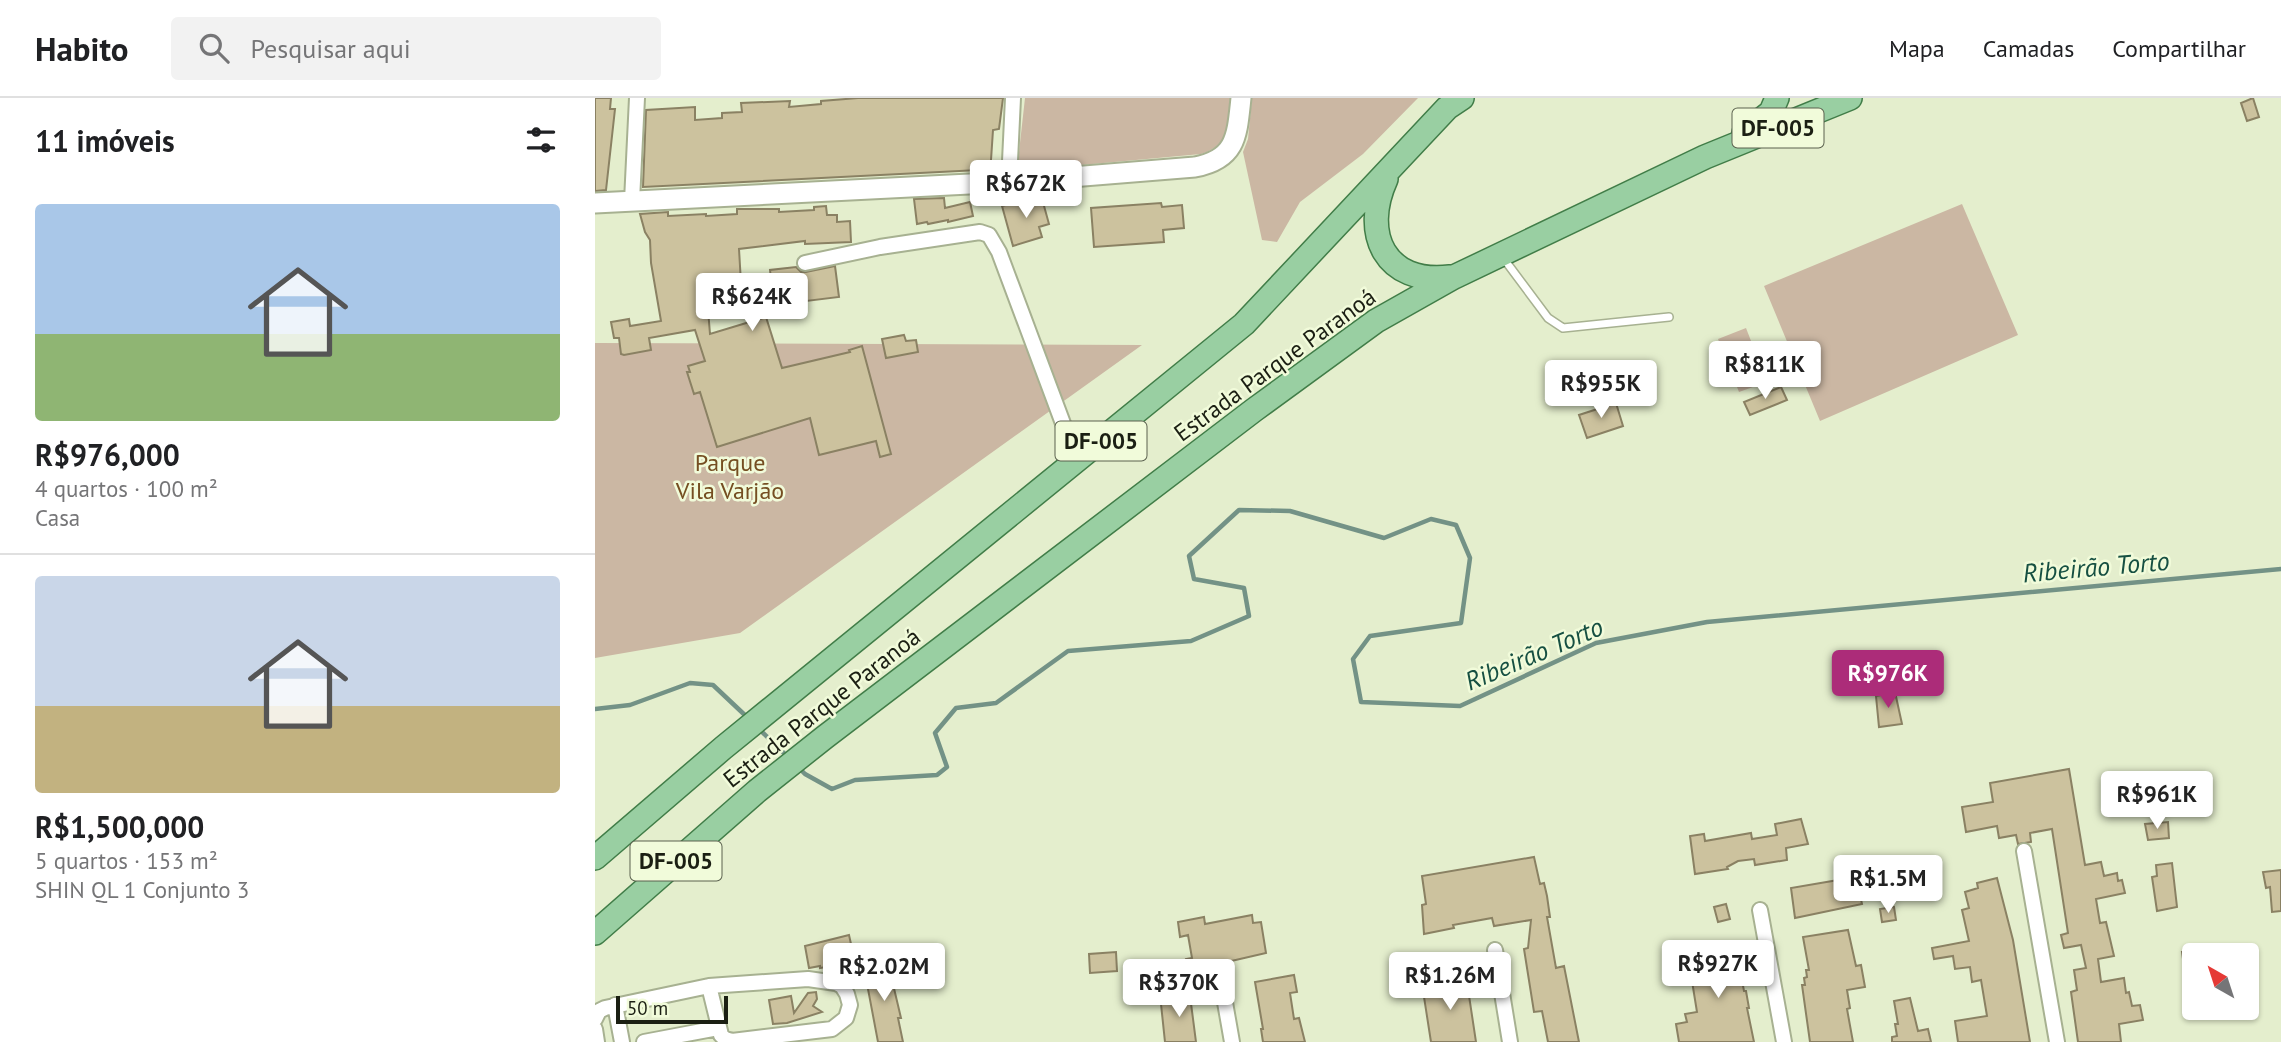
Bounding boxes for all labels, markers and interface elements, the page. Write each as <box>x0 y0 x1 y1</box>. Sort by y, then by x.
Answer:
search box <box>171 17 661 80</box>
text: Habito <box>35 27 129 70</box>
icon: search <box>195 29 233 67</box>
text: Pesquisar aqui <box>251 32 411 65</box>
text: Mapa <box>1889 33 1945 64</box>
text: Camadas <box>1983 33 2074 64</box>
text: Compartilhar <box>2112 33 2246 64</box>
road number: DF-005 <box>1733 108 1823 148</box>
text: 11 imóveis <box>35 121 175 160</box>
icon: filters <box>522 121 560 159</box>
pin: R$672K <box>969 160 1083 220</box>
text: R$672K <box>986 168 1066 197</box>
icon: home <box>235 249 361 375</box>
pin: R$624K <box>695 274 809 333</box>
text: R$624K <box>712 281 792 310</box>
street label: Estrada Parque Paranoá <box>1168 281 1382 448</box>
pin: R$811K <box>1708 342 1822 401</box>
text: R$811K <box>1725 349 1805 378</box>
pin: R$955K <box>1544 360 1658 420</box>
text: R$955K <box>1561 368 1641 397</box>
road number: DF-005 <box>1056 422 1147 460</box>
text: R$976,000 <box>35 435 180 474</box>
park label: Parque Vila Varjão <box>675 447 784 506</box>
text: 4 quartos · 100 m² <box>35 474 218 503</box>
text: Casa <box>35 503 80 532</box>
water label: Ribeirão Torto <box>2021 544 2171 589</box>
water label: Ribeirão Torto <box>1460 610 1608 697</box>
icon: home <box>235 621 361 747</box>
street label: Estrada Parque Paranoá <box>717 621 927 794</box>
pin: R$976K <box>1831 650 1945 710</box>
text: R$976K <box>1848 658 1928 687</box>
pin: R$961K <box>2100 772 2214 831</box>
text: R$961K <box>2117 779 2197 808</box>
text: R$1,500,000 <box>35 807 204 846</box>
road number: DF-005 <box>631 842 721 880</box>
text: 5 quartos · 153 m² <box>35 846 218 875</box>
pin: R$1.5M <box>1831 856 1945 915</box>
text: R$1.5M <box>1849 863 1927 892</box>
text: SHIN QL 1 Conjunto 3 <box>35 875 249 904</box>
pin: R$927K <box>1661 940 1775 1000</box>
north arrow <box>2182 943 2259 1020</box>
map controls <box>2182 943 2259 1020</box>
pin: R$2.02M <box>819 944 949 1003</box>
text: R$927K <box>1678 948 1758 977</box>
text: R$2.02M <box>839 951 929 980</box>
pin: R$1.26M <box>1385 953 1515 1012</box>
pin: R$370K <box>1122 960 1236 1019</box>
text: R$1.26M <box>1405 960 1495 989</box>
text: R$370K <box>1139 967 1219 996</box>
scale bar <box>616 993 728 1025</box>
text: 50 m <box>627 996 668 1020</box>

